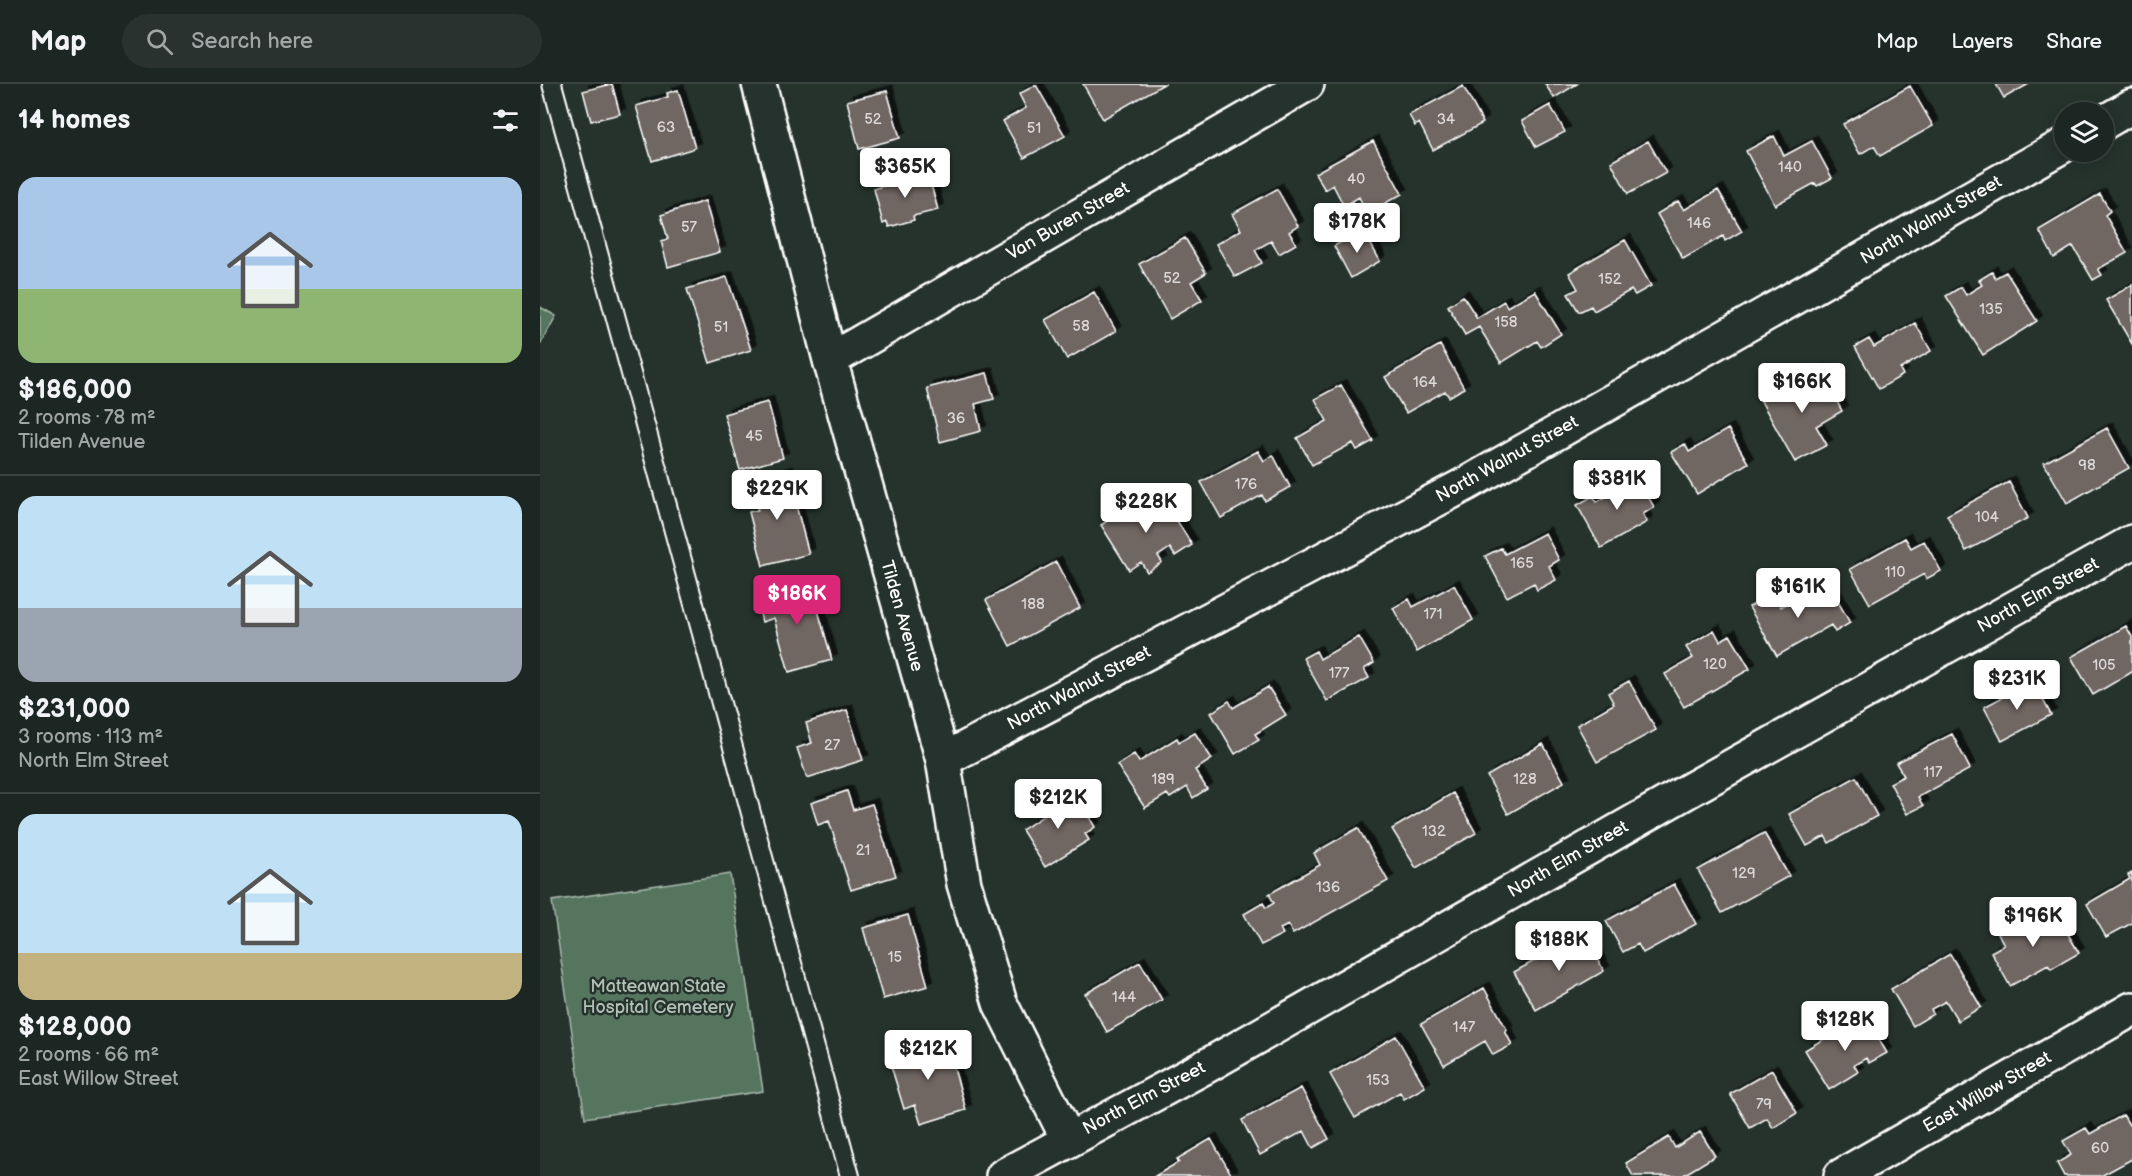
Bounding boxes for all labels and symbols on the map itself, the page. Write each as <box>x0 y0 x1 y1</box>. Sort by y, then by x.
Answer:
house number: 52 <box>864 110 882 129</box>
house number: 34 <box>1437 110 1455 129</box>
house number: 63 <box>657 118 675 137</box>
house number: 51 <box>1027 119 1041 138</box>
pin: $365K <box>863 148 947 199</box>
house number: 140 <box>1778 158 1802 177</box>
house number: 40 <box>1347 170 1365 189</box>
street label: North Walnut Street <box>1857 171 2006 269</box>
street label: Van Buren Street <box>1003 177 1133 265</box>
pin: $178K <box>1315 203 1399 254</box>
house number: 146 <box>1687 214 1711 233</box>
house number: 57 <box>681 218 698 237</box>
house number: 52 <box>1163 269 1181 288</box>
house number: 152 <box>1598 270 1622 289</box>
house number: 135 <box>1979 300 2003 319</box>
house number: 158 <box>1494 313 1518 332</box>
house number: 58 <box>1072 317 1090 336</box>
house number: 51 <box>714 318 728 337</box>
pin: $166K <box>1760 363 1844 414</box>
house number: 164 <box>1413 373 1437 392</box>
house number: 36 <box>947 409 965 428</box>
street label: North Walnut Street <box>1432 411 1582 507</box>
house number: 45 <box>745 427 763 446</box>
house number: 98 <box>2078 456 2096 475</box>
pin: $381K <box>1575 460 1659 511</box>
pin: $229K <box>735 470 819 521</box>
house number: 176 <box>1235 475 1257 494</box>
pin: $228K <box>1104 483 1188 534</box>
house number: 104 <box>1975 508 1999 527</box>
street label: North Elm Street <box>1974 553 2103 637</box>
house number: 165 <box>1510 554 1534 573</box>
street label: Tilden Avenue <box>876 558 928 674</box>
house number: 110 <box>1885 563 1905 582</box>
pin: $161K <box>1756 568 1840 619</box>
pin: $186K <box>755 575 839 626</box>
house number: 188 <box>1021 595 1045 614</box>
house number: 171 <box>1424 605 1442 624</box>
street label: North Walnut Street <box>1004 641 1155 735</box>
house number: 120 <box>1703 655 1727 674</box>
house number: 105 <box>2092 656 2116 675</box>
pin: $231K <box>1975 660 2059 711</box>
house number: 177 <box>1329 664 1350 683</box>
house number: 27 <box>824 736 841 755</box>
house number: 117 <box>1924 763 1943 782</box>
house number: 189 <box>1151 770 1175 789</box>
house number: 128 <box>1513 770 1537 789</box>
pin: $212K <box>1016 779 1100 830</box>
street label: North Elm Street <box>1504 816 1632 902</box>
house number: 132 <box>1422 822 1446 841</box>
house number: 21 <box>856 841 870 860</box>
house number: 129 <box>1732 864 1756 883</box>
house number: 136 <box>1316 878 1340 897</box>
pin: $196K <box>1991 897 2075 948</box>
pin: $188K <box>1517 921 1601 972</box>
house number: 15 <box>888 948 902 967</box>
park label: Matteawan State Hospital Cemetery <box>582 976 734 1018</box>
house number: 144 <box>1112 988 1136 1007</box>
pin: $128K <box>1803 1001 1887 1052</box>
house number: 147 <box>1453 1018 1476 1037</box>
pin: $212K <box>886 1030 970 1081</box>
street label: East Willow Street <box>1919 1047 2055 1137</box>
street label: North Elm Street <box>1079 1057 1209 1139</box>
house number: 153 <box>1366 1071 1390 1090</box>
house number: 79 <box>1756 1095 1772 1114</box>
house number: 60 <box>2091 1139 2109 1158</box>

